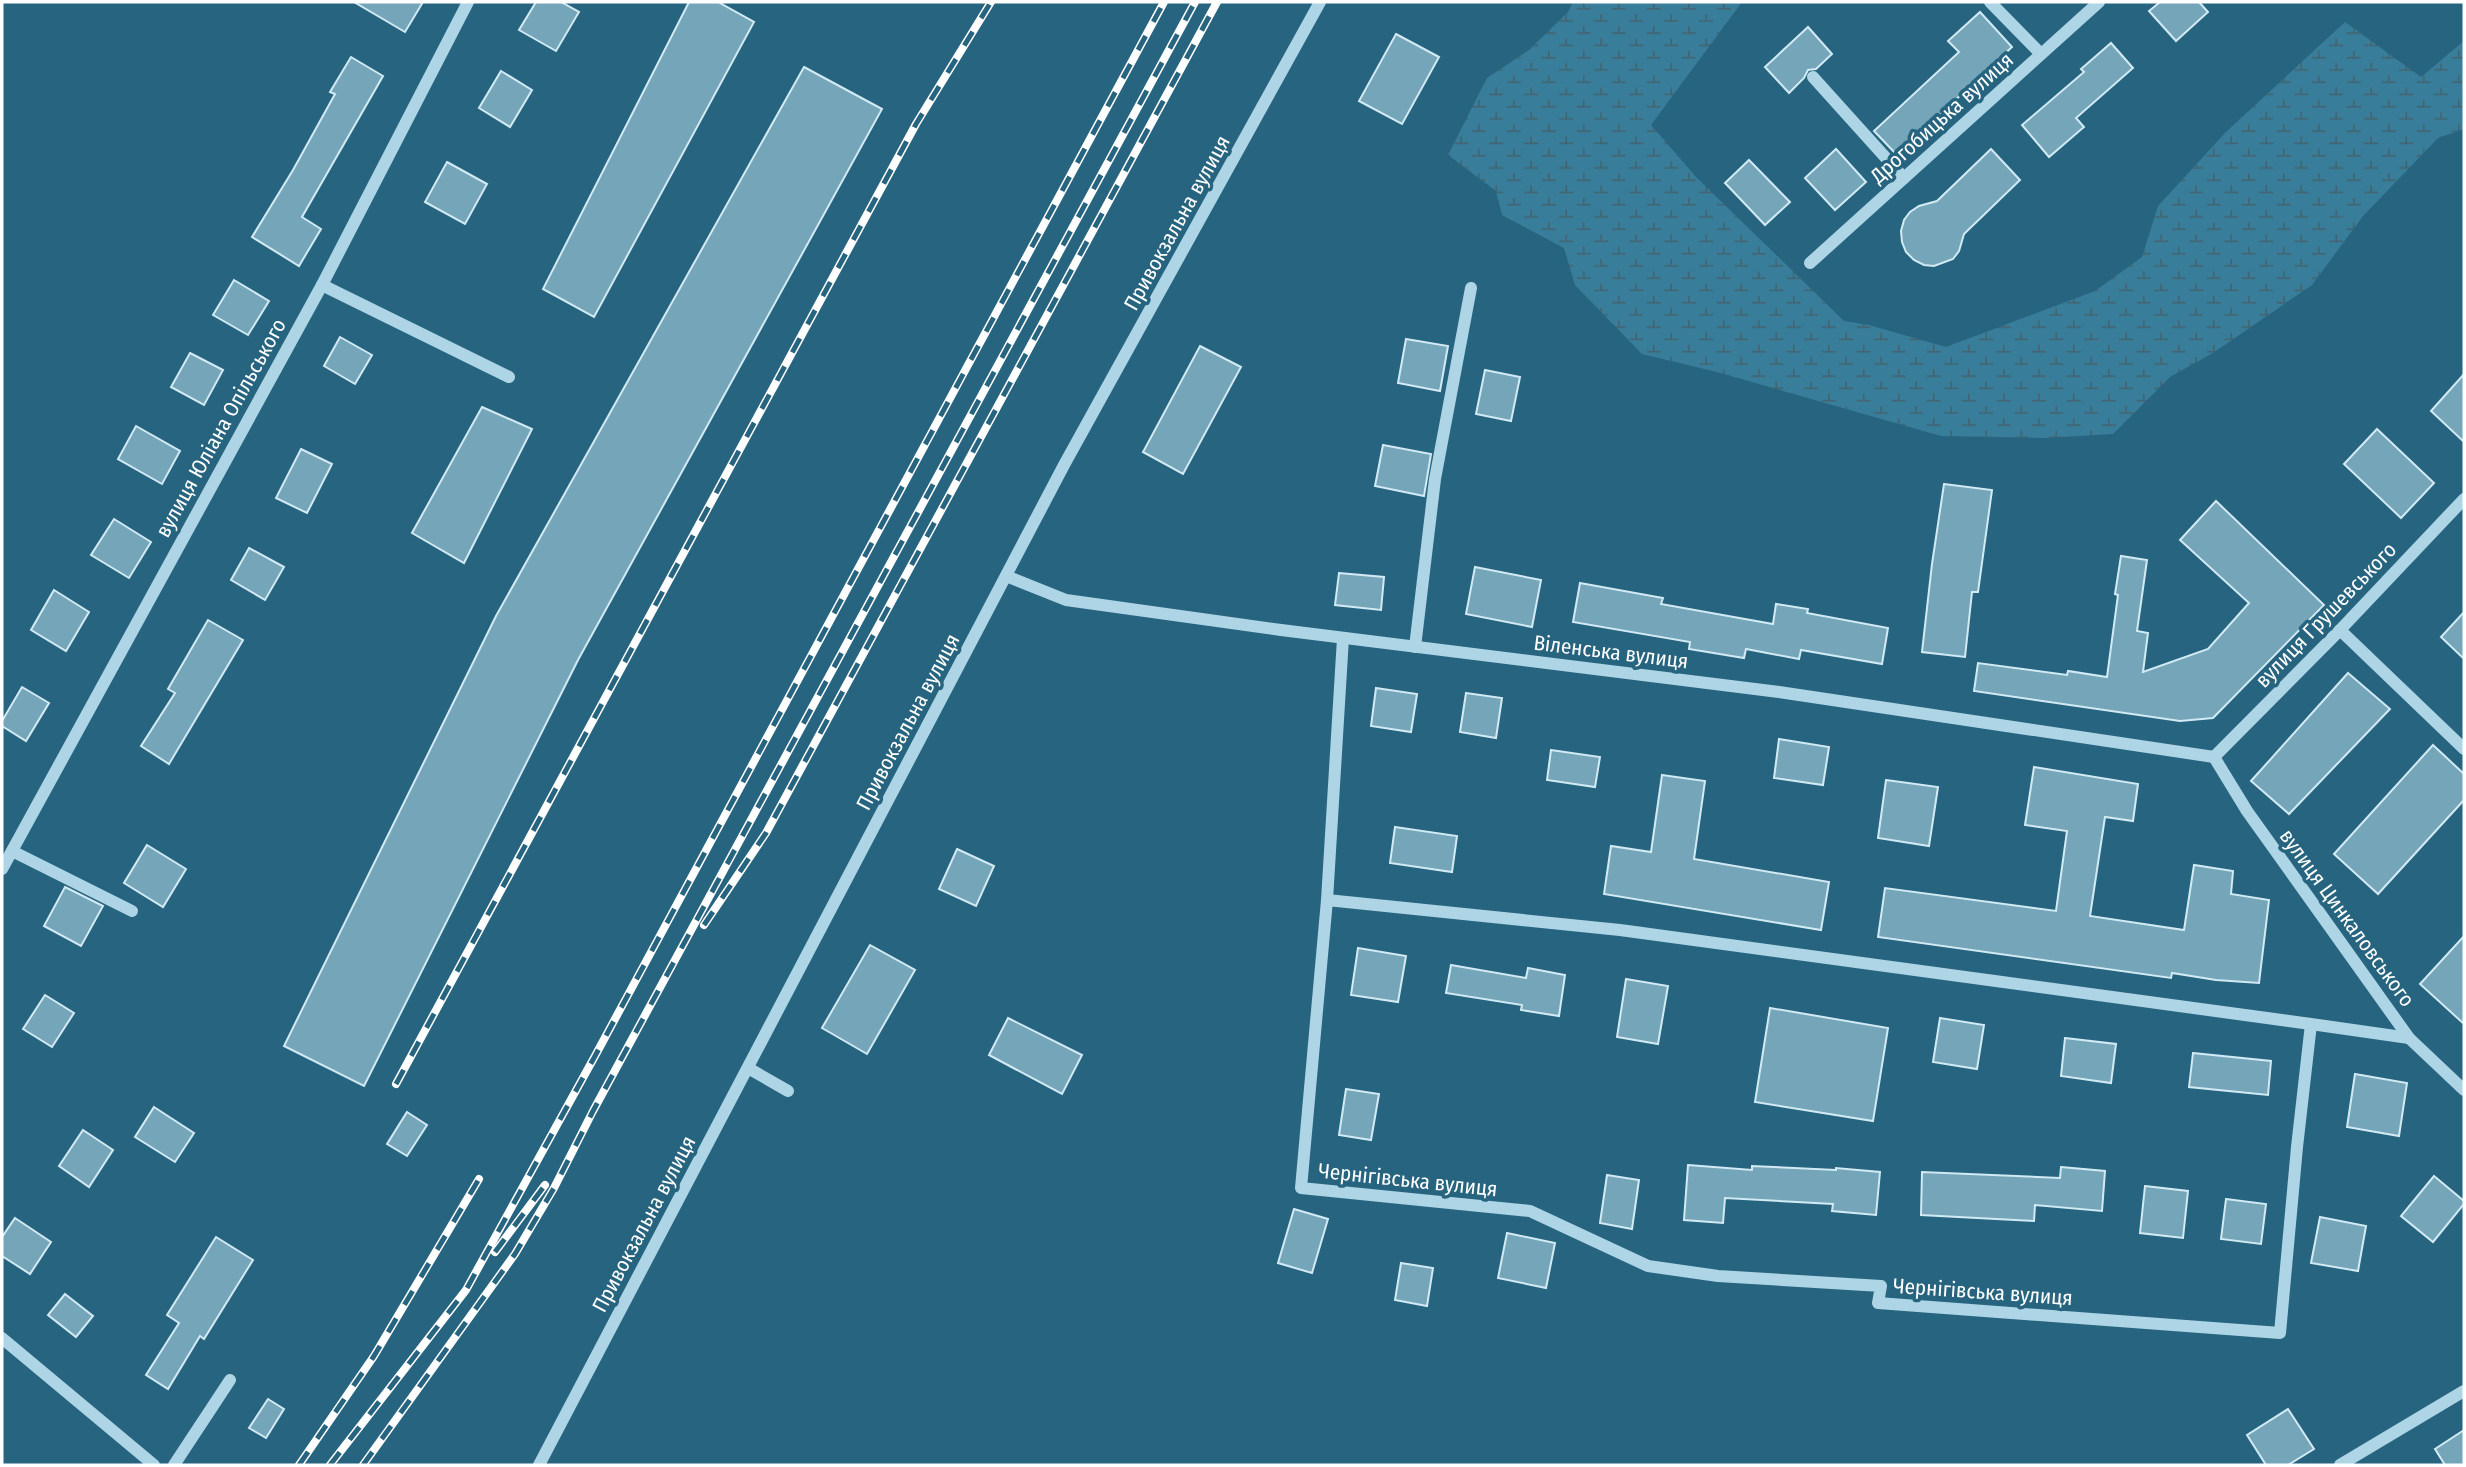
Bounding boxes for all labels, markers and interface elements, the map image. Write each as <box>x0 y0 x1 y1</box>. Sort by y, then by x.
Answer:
street label: Дрогобицька вулиця <box>1864 47 2019 190</box>
street label: Привокзальна вулиця <box>1118 131 1236 315</box>
street label: вулиця Юліана Опільського <box>150 314 292 542</box>
street label: вулиця Грушевського <box>2250 537 2402 693</box>
street label: Привокзальна вулиця <box>851 629 965 815</box>
street label: Віленська вулиця <box>1532 630 1690 674</box>
street label: вулиця Цинкаловського <box>2274 824 2420 1012</box>
street label: Привокзальна вулиця <box>587 1131 701 1317</box>
street label: Чернігівська вулиця <box>1317 1158 1499 1202</box>
street label: Чернігівська вулиця <box>1892 1273 2074 1311</box>

